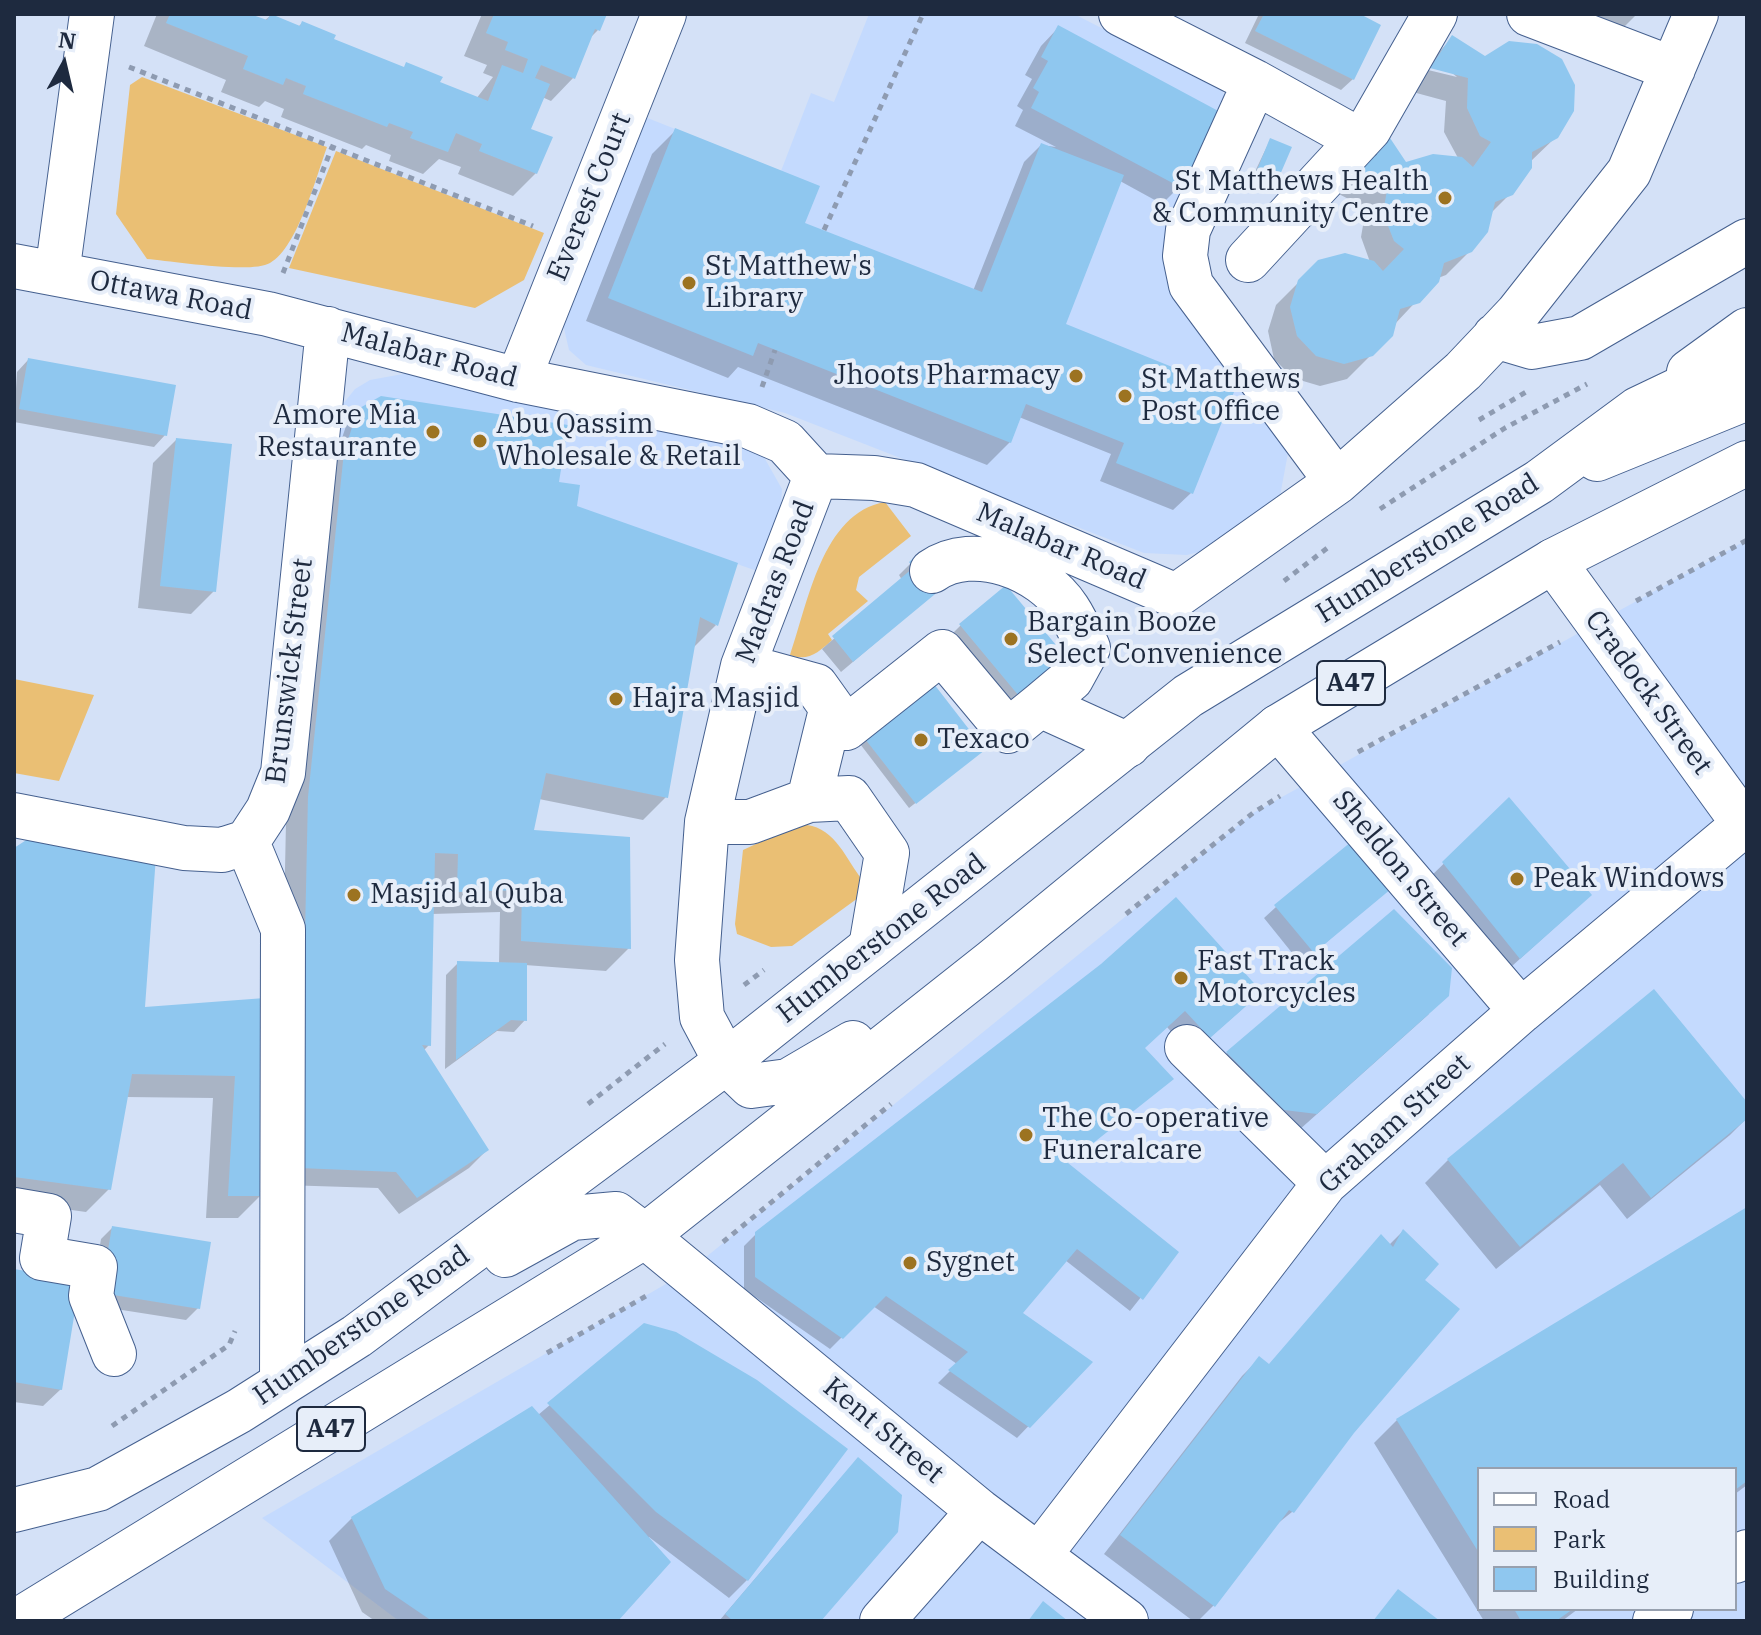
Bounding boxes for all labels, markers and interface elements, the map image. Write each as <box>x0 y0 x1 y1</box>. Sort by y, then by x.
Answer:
north arrow <box>24 24 104 104</box>
text: N <box>57 24 78 55</box>
street label: Everest Court <box>541 108 639 286</box>
place label: St Matthews Health & Community Centre <box>1152 165 1429 231</box>
marker: St Matthews Health & Community Centre <box>1436 189 1454 207</box>
place label: St Matthew's Library <box>705 250 872 316</box>
street label: Ottawa Road <box>87 264 255 328</box>
marker: St Matthew's Library <box>680 274 698 292</box>
street label: Malabar Road <box>337 316 521 396</box>
place label: Jhoots Pharmacy <box>834 359 1060 393</box>
place label: St Matthews Post Office <box>1141 363 1301 429</box>
marker: Jhoots Pharmacy <box>1067 367 1085 385</box>
marker: St Matthews Post Office <box>1116 387 1134 405</box>
place label: Amore Mia Restaurante <box>257 399 417 465</box>
place label: Abu Qassim Wholesale & Retail <box>496 408 741 474</box>
marker: Amore Mia Restaurante <box>424 423 442 441</box>
marker: Abu Qassim Wholesale & Retail <box>471 432 489 450</box>
street label: Humberstone Road <box>1311 467 1545 631</box>
street label: Madras Road <box>730 496 822 668</box>
street label: Malabar Road <box>971 496 1151 598</box>
street label: Brunswick Street <box>259 556 321 786</box>
street label: Cradock Street <box>1577 604 1719 782</box>
place label: Bargain Booze Select Convenience <box>1027 606 1282 672</box>
marker: Bargain Booze Select Convenience <box>1002 630 1020 648</box>
road number: A47 <box>1317 661 1385 705</box>
place label: Hajra Masjid <box>632 682 800 716</box>
marker: Hajra Masjid <box>607 690 625 708</box>
place label: Texaco <box>937 723 1030 757</box>
marker: Texaco <box>912 731 930 749</box>
street label: Sheldon Street <box>1325 784 1475 954</box>
street label: Humberstone Road <box>771 847 993 1031</box>
place label: Peak Windows <box>1533 862 1725 896</box>
marker: Peak Windows <box>1508 870 1526 888</box>
place label: Masjid al Quba <box>370 878 564 912</box>
marker: Masjid al Quba <box>345 886 363 904</box>
place label: Fast Track Motorcycles <box>1197 945 1356 1011</box>
marker: Fast Track Motorcycles <box>1172 969 1190 987</box>
street label: Graham Street <box>1312 1047 1478 1201</box>
place label: The Co-operative Funeralcare <box>1042 1102 1269 1168</box>
marker: The Co-operative Funeralcare <box>1017 1126 1035 1144</box>
street label: Humberstone Road <box>248 1239 476 1413</box>
place label: Sygnet <box>926 1246 1015 1280</box>
marker: Sygnet <box>901 1254 919 1272</box>
street label: Kent Street <box>816 1371 950 1491</box>
road number: A47 <box>297 1407 365 1451</box>
legend <box>1477 1467 1737 1611</box>
text: Road <box>1553 1483 1610 1515</box>
text: Park <box>1553 1523 1605 1555</box>
text: Building <box>1553 1563 1649 1595</box>

